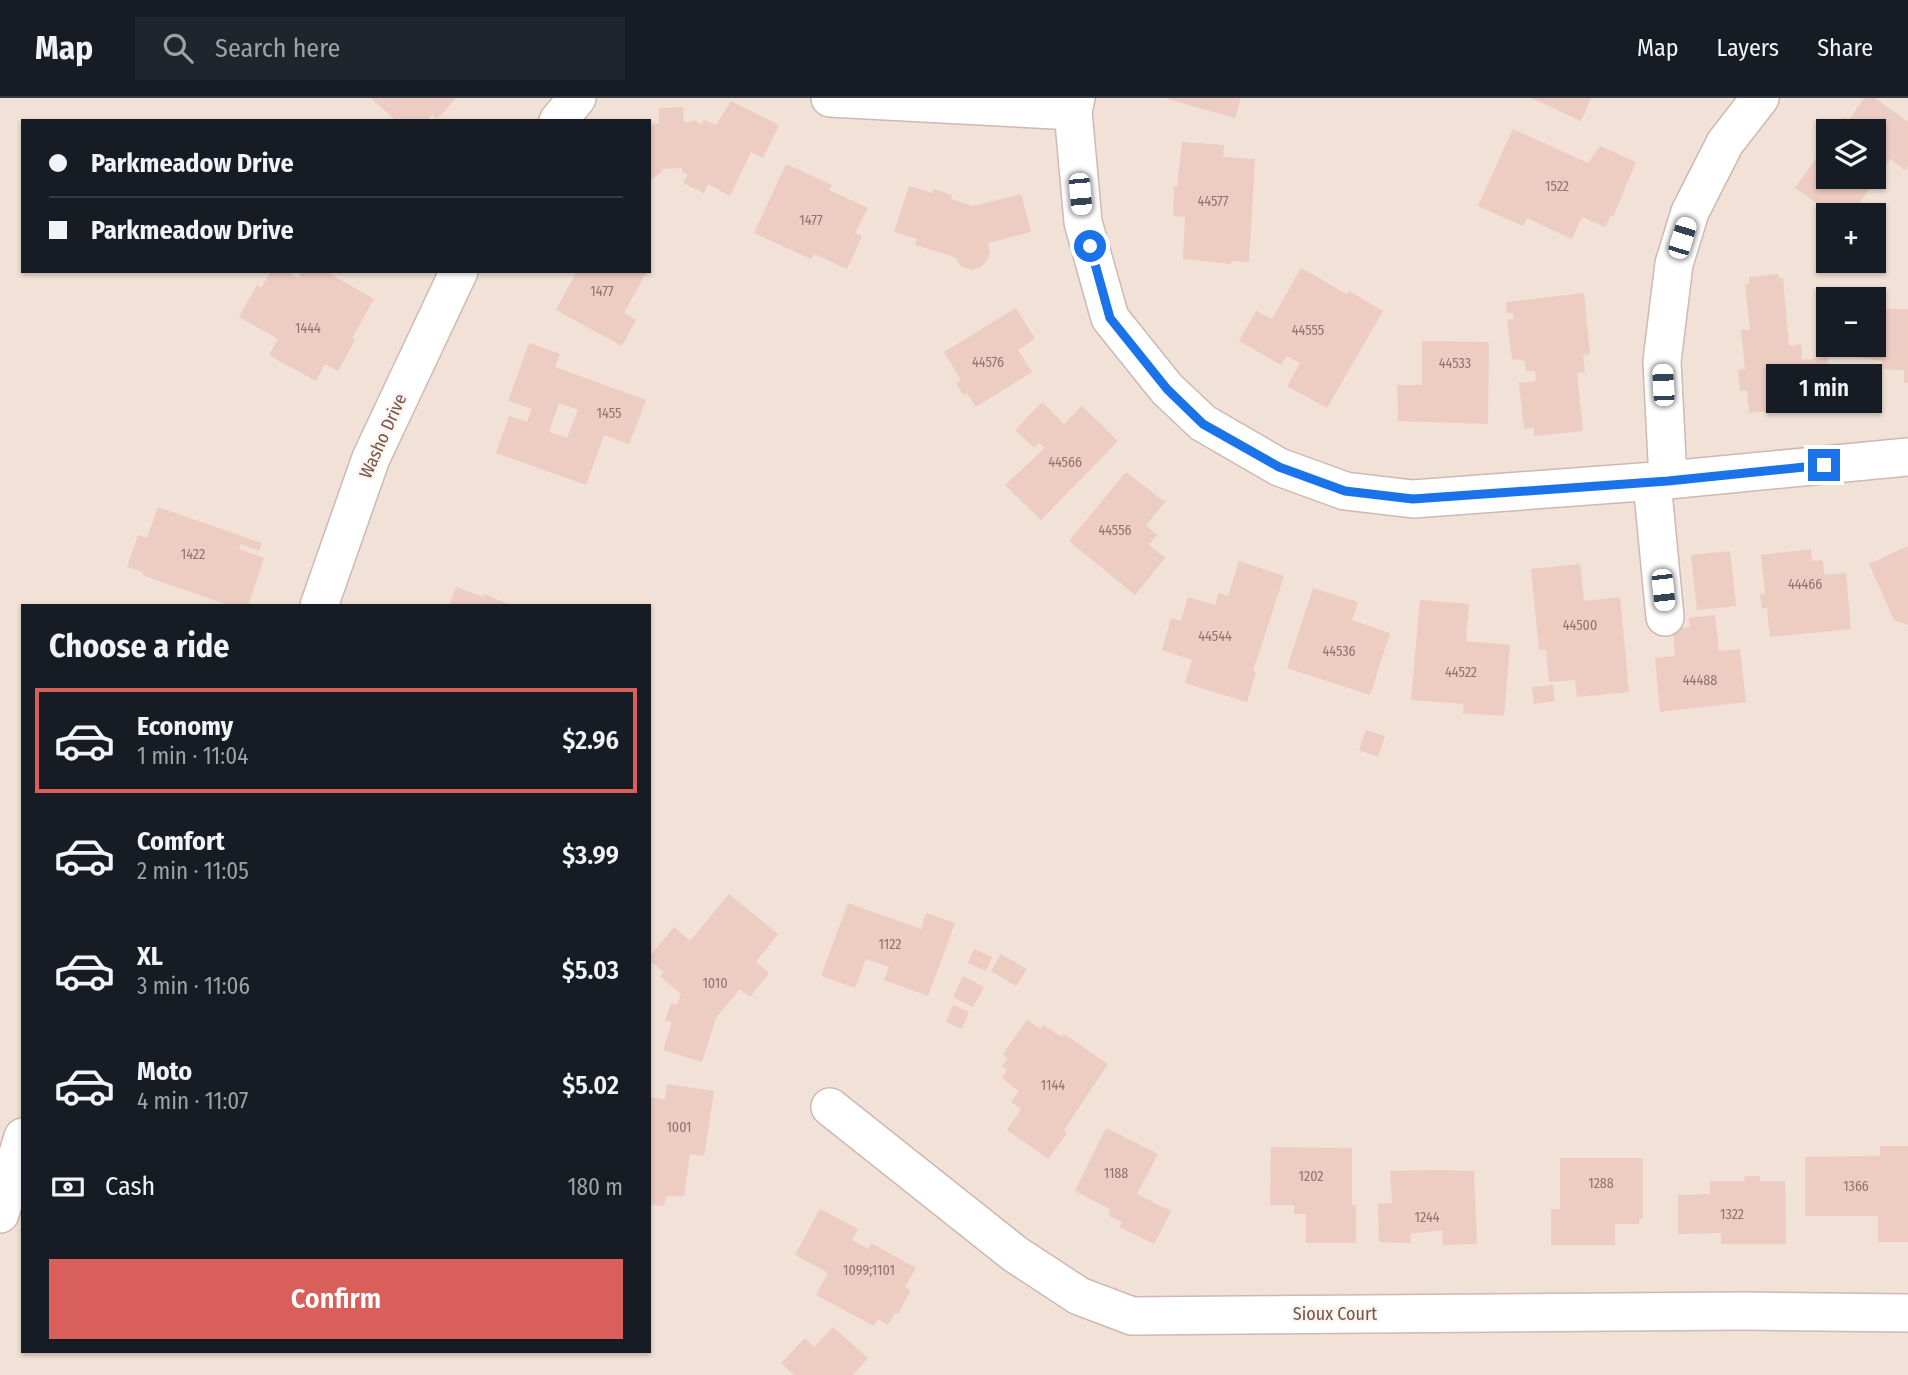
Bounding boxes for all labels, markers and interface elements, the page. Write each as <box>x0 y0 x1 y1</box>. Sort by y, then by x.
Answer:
search box <box>135 17 625 80</box>
text: Map <box>35 28 93 68</box>
icon: search <box>159 29 197 67</box>
text: Search here <box>215 33 340 64</box>
text: Map <box>1637 34 1679 62</box>
text: Layers <box>1717 34 1779 62</box>
text: Share <box>1817 34 1873 62</box>
map controls <box>1816 119 1886 357</box>
button: layers <box>1816 119 1886 189</box>
text: Parkmeadow Drive <box>91 148 294 179</box>
car <box>1068 172 1093 216</box>
house number: 1522 <box>1545 178 1569 195</box>
house number: 44577 <box>1198 193 1229 210</box>
button: + <box>1816 203 1886 273</box>
house number: 1477 <box>799 212 823 229</box>
text: Parkmeadow Drive <box>91 215 294 246</box>
car <box>1666 215 1699 261</box>
route start <box>1074 230 1106 262</box>
house number: 1477 <box>590 283 614 300</box>
button: − <box>1816 287 1886 357</box>
house number: 1444 <box>295 320 321 337</box>
house number: 44555 <box>1292 322 1324 339</box>
house number: 44576 <box>972 354 1004 371</box>
house number: 44533 <box>1439 355 1471 372</box>
car <box>1652 363 1675 407</box>
callout: 1 min <box>1766 364 1882 412</box>
text: 1 min <box>1799 374 1849 402</box>
street label: Washo Drive <box>355 390 412 482</box>
house number: 1455 <box>597 405 621 422</box>
route end <box>1808 449 1840 481</box>
house number: 44566 <box>1048 454 1082 471</box>
house number: 44556 <box>1098 522 1132 539</box>
house number: 1422 <box>181 546 205 563</box>
car <box>1651 568 1676 612</box>
house number: 44466 <box>1788 576 1822 593</box>
house number: 44500 <box>1563 617 1597 634</box>
text: Choose a ride <box>49 627 230 665</box>
house number: 44544 <box>1198 628 1232 645</box>
house number: 44536 <box>1323 643 1356 660</box>
house number: 44522 <box>1445 664 1477 681</box>
house number: 44488 <box>1683 672 1717 689</box>
icon: car <box>53 709 116 772</box>
text: Economy <box>137 711 233 742</box>
text: $2.96 <box>563 725 619 756</box>
text: 1 min · 11:04 <box>137 742 248 770</box>
icon: car <box>53 824 116 887</box>
text: Comfort <box>137 826 225 857</box>
text: $3.99 <box>562 840 619 871</box>
text: 2 min · 11:05 <box>137 857 249 885</box>
house number: 1122 <box>878 936 902 953</box>
icon: car <box>53 939 116 1002</box>
text: XL <box>137 941 163 972</box>
text: $5.03 <box>562 955 619 986</box>
text: 3 min · 11:06 <box>137 972 250 1000</box>
house number: 1010 <box>702 975 728 992</box>
icon: car <box>53 1054 116 1117</box>
text: Moto <box>137 1056 192 1087</box>
text: $5.02 <box>562 1070 619 1101</box>
house number: 1144 <box>1041 1077 1065 1094</box>
text: 4 min · 11:07 <box>137 1087 248 1115</box>
house number: 1001 <box>666 1119 692 1136</box>
house number: 1188 <box>1104 1165 1128 1182</box>
icon: cash <box>49 1168 87 1206</box>
house number: 1202 <box>1299 1168 1323 1185</box>
text: Cash <box>105 1171 155 1202</box>
text: 180 m <box>567 1173 623 1201</box>
house number: 1288 <box>1588 1175 1614 1192</box>
house number: 1366 <box>1843 1178 1869 1195</box>
house number: 1322 <box>1720 1206 1744 1223</box>
house number: 1244 <box>1415 1209 1440 1226</box>
button: Confirm <box>49 1259 623 1339</box>
house number: 1099;1101 <box>843 1262 895 1279</box>
street label: Sioux Court <box>1293 1303 1377 1325</box>

